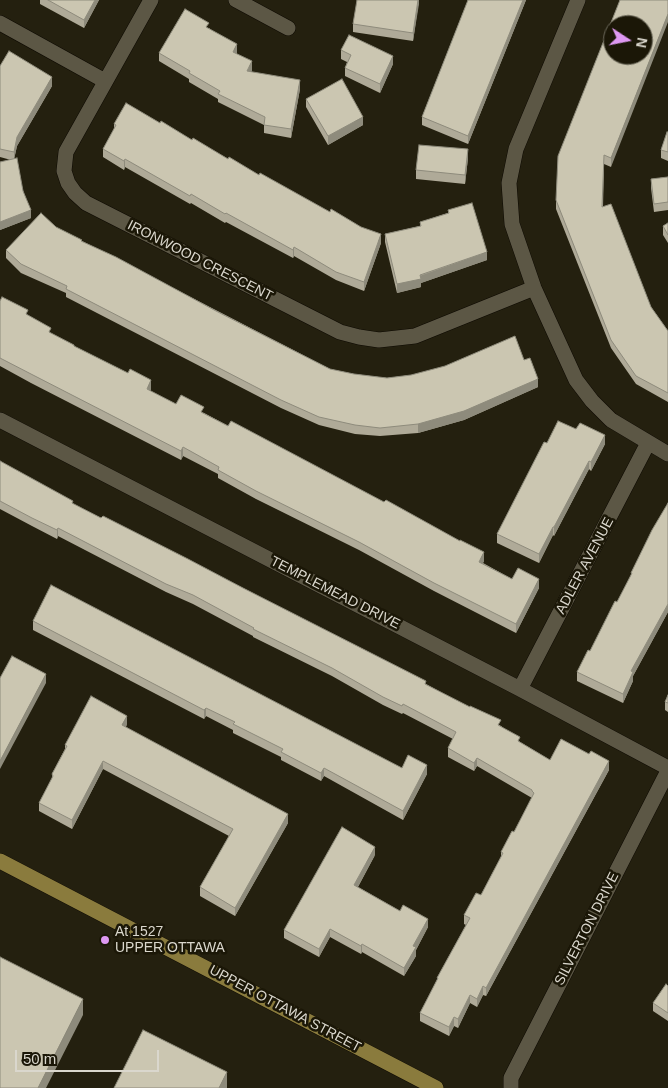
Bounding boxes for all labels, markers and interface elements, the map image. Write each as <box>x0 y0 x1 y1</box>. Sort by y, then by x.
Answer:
north arrow <box>603 15 653 65</box>
text: N <box>633 36 651 49</box>
street label: IRONWOOD CRESCENT <box>124 217 276 305</box>
street label: ADLER AVENUE <box>552 515 618 617</box>
street label: TEMPLEMEAD DRIVE <box>267 553 403 633</box>
street label: SILVERTON DRIVE <box>551 870 623 988</box>
place label: At 1527 UPPER OTTAWA <box>115 924 225 956</box>
marker: At 1527 UPPER OTTAWA <box>99 934 111 946</box>
street label: UPPER OTTAWA STREET <box>206 962 364 1056</box>
scale bar <box>18 1040 161 1072</box>
text: 50 m <box>23 1050 56 1067</box>

